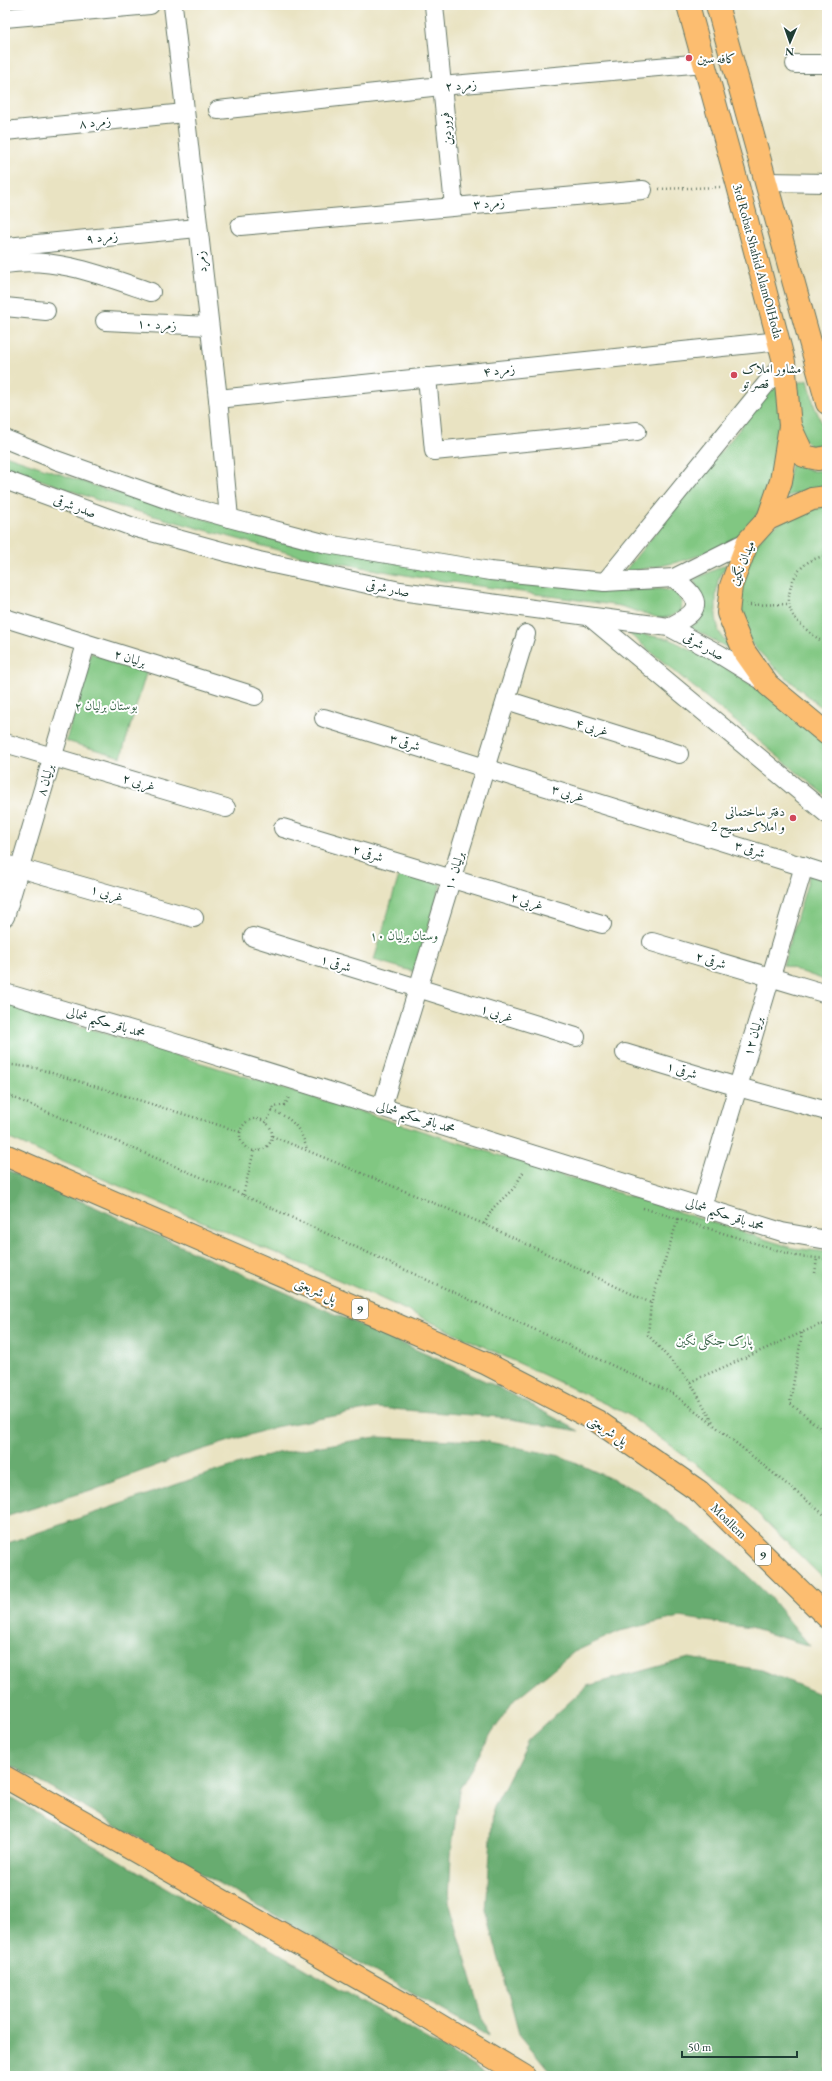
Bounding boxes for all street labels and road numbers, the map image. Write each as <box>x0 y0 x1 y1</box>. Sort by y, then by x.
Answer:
street label: زمرد ۲ <box>444 75 478 96</box>
street label: فروردین <box>436 111 456 147</box>
street label: زمرد ۸ <box>78 112 112 133</box>
street label: 3rd Robat Shahid AlamOlHoda <box>729 182 787 341</box>
street label: زمرد ۳ <box>472 193 506 214</box>
street label: زمرد ۹ <box>85 227 119 248</box>
street label: زمرد <box>191 250 212 274</box>
street label: زمرد ۱۰ <box>137 314 177 335</box>
street label: زمرد ۴ <box>482 360 516 381</box>
street label: صدر شرقی <box>51 491 99 521</box>
street label: میدان نگین <box>725 538 759 588</box>
street label: صدر شرقی <box>365 575 411 601</box>
street label: صدر شرقی <box>681 628 727 664</box>
street label: برلیان ۲ <box>112 645 149 671</box>
street label: ۴ غربی <box>573 714 610 741</box>
street label: ۳ شرقی <box>388 729 422 755</box>
street label: برلیان ۸ <box>32 761 58 798</box>
street label: ۲ غربی <box>120 769 157 796</box>
street label: ۳ غربی <box>549 780 586 807</box>
street label: ۳ شرقی <box>733 836 767 862</box>
street label: ۲ شرقی <box>351 840 385 866</box>
street label: برلیان ۱۰ <box>440 849 468 893</box>
street label: ۱ غربی <box>88 880 125 907</box>
street label: ۲ غربی <box>508 888 545 915</box>
street label: ۲ شرقی <box>694 947 728 973</box>
street label: ۱ شرقی <box>319 950 353 976</box>
street label: ۱ غربی <box>478 1000 515 1027</box>
street label: محمد باقر حکیم شمالی <box>63 1003 148 1046</box>
street label: برلیان ۱۲ <box>739 1014 767 1058</box>
street label: ۱ شرقی <box>665 1057 699 1083</box>
street label: محمد باقر حکیم شمالی <box>373 1097 458 1142</box>
street label: محمد باقر حکیم شمالی <box>682 1193 767 1240</box>
street label: پل شریعتی <box>292 1273 340 1308</box>
road number: 9 <box>352 1299 368 1319</box>
street label: پل شریعتی <box>585 1411 631 1450</box>
street label: Moallem <box>707 1500 751 1542</box>
road number: 9 <box>755 1545 771 1565</box>

